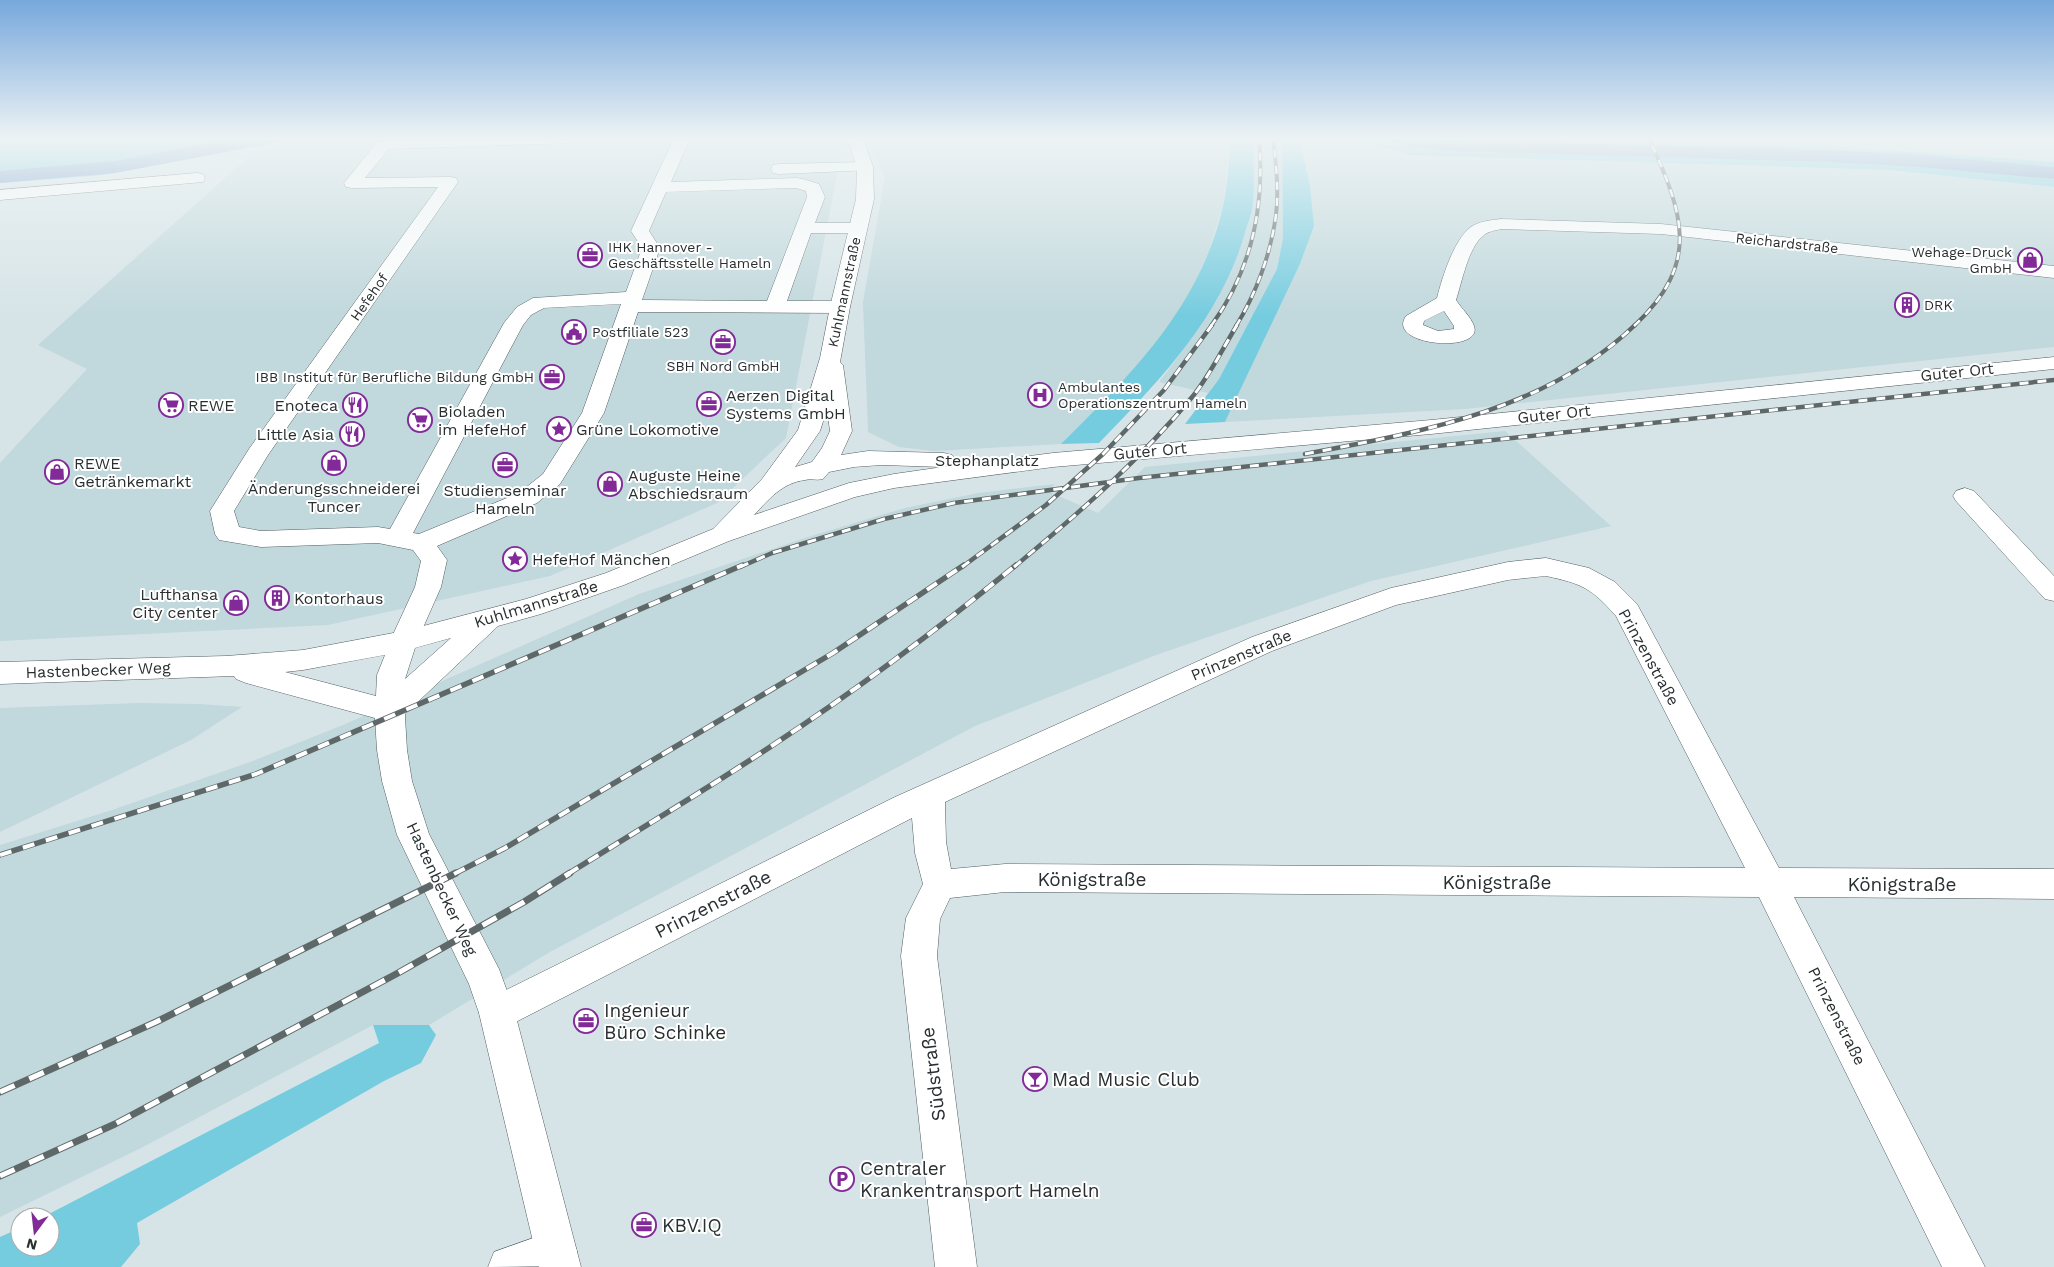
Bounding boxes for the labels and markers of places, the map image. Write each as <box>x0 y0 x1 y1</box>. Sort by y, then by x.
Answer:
place label: IHK Hannover - Geschäftsstelle Hameln <box>608 239 771 271</box>
office icon: IHK Hannover - Geschäftsstelle Hameln <box>577 242 603 268</box>
place label: Wehage-Druck GmbH <box>1912 244 2012 276</box>
shop icon: Wehage-Druck GmbH <box>2017 247 2043 273</box>
building icon: DRK <box>1894 292 1920 318</box>
place label: DRK <box>1924 297 1953 313</box>
public building icon: Postfiliale 523 <box>561 319 587 345</box>
place label: Postfiliale 523 <box>592 324 689 340</box>
office icon: SBH Nord GmbH <box>710 329 736 355</box>
place label: SBH Nord GmbH <box>666 358 780 374</box>
office icon: IBB Institut für Berufliche Bildung GmbH <box>539 364 565 390</box>
place label: IBB Institut für Berufliche Bildung GmbH <box>256 369 534 385</box>
place label: Ambulantes Operationszentrum Hameln <box>1058 379 1247 411</box>
hospital icon: Ambulantes Operationszentrum Hameln <box>1027 382 1053 408</box>
place label: Aerzen Digital Systems GmbH <box>726 386 846 423</box>
office icon: Aerzen Digital Systems GmbH <box>696 391 722 417</box>
supermarket icon: REWE <box>158 392 184 418</box>
restaurant icon: Enoteca <box>342 392 368 418</box>
place label: REWE <box>188 396 234 415</box>
place label: Enoteca <box>274 396 338 415</box>
place label: Bioladen im HefeHof <box>438 402 527 439</box>
supermarket icon: Bioladen im HefeHof <box>407 407 433 433</box>
place icon: Grüne Lokomotive <box>546 416 572 442</box>
place label: Grüne Lokomotive <box>576 420 719 439</box>
restaurant icon: Little Asia <box>339 421 365 447</box>
place label: Little Asia <box>257 425 334 444</box>
shop icon: Änderungsschneiderei Tuncer <box>321 450 347 476</box>
office icon: Studienseminar Hameln <box>492 452 518 478</box>
place label: REWE Getränkemarkt <box>74 454 191 491</box>
shop icon: REWE Getränkemarkt <box>44 459 70 485</box>
place label: Auguste Heine Abschiedsraum <box>628 466 748 503</box>
shop icon: Auguste Heine Abschiedsraum <box>597 471 623 497</box>
place label: Änderungsschneiderei Tuncer <box>248 479 420 516</box>
place label: Studienseminar Hameln <box>444 481 567 518</box>
place icon: HefeHof Mänchen <box>502 546 528 572</box>
place label: HefeHof Mänchen <box>532 550 671 569</box>
place label: Lufthansa City center <box>132 585 218 622</box>
building icon: Kontorhaus <box>264 585 290 611</box>
place label: Kontorhaus <box>294 589 383 608</box>
shop icon: Lufthansa City center <box>223 590 249 616</box>
place label: Ingenieur Büro Schinke <box>604 999 726 1044</box>
office icon: Ingenieur Büro Schinke <box>573 1008 599 1034</box>
bar icon: Mad Music Club <box>1022 1066 1048 1092</box>
place label: Mad Music Club <box>1052 1068 1200 1091</box>
place label: Centraler Krankentransport Hameln <box>860 1157 1100 1202</box>
parking icon: Centraler Krankentransport Hameln <box>829 1166 855 1192</box>
office icon: KBV.IQ <box>631 1212 657 1238</box>
place label: KBV.IQ <box>662 1214 722 1237</box>

